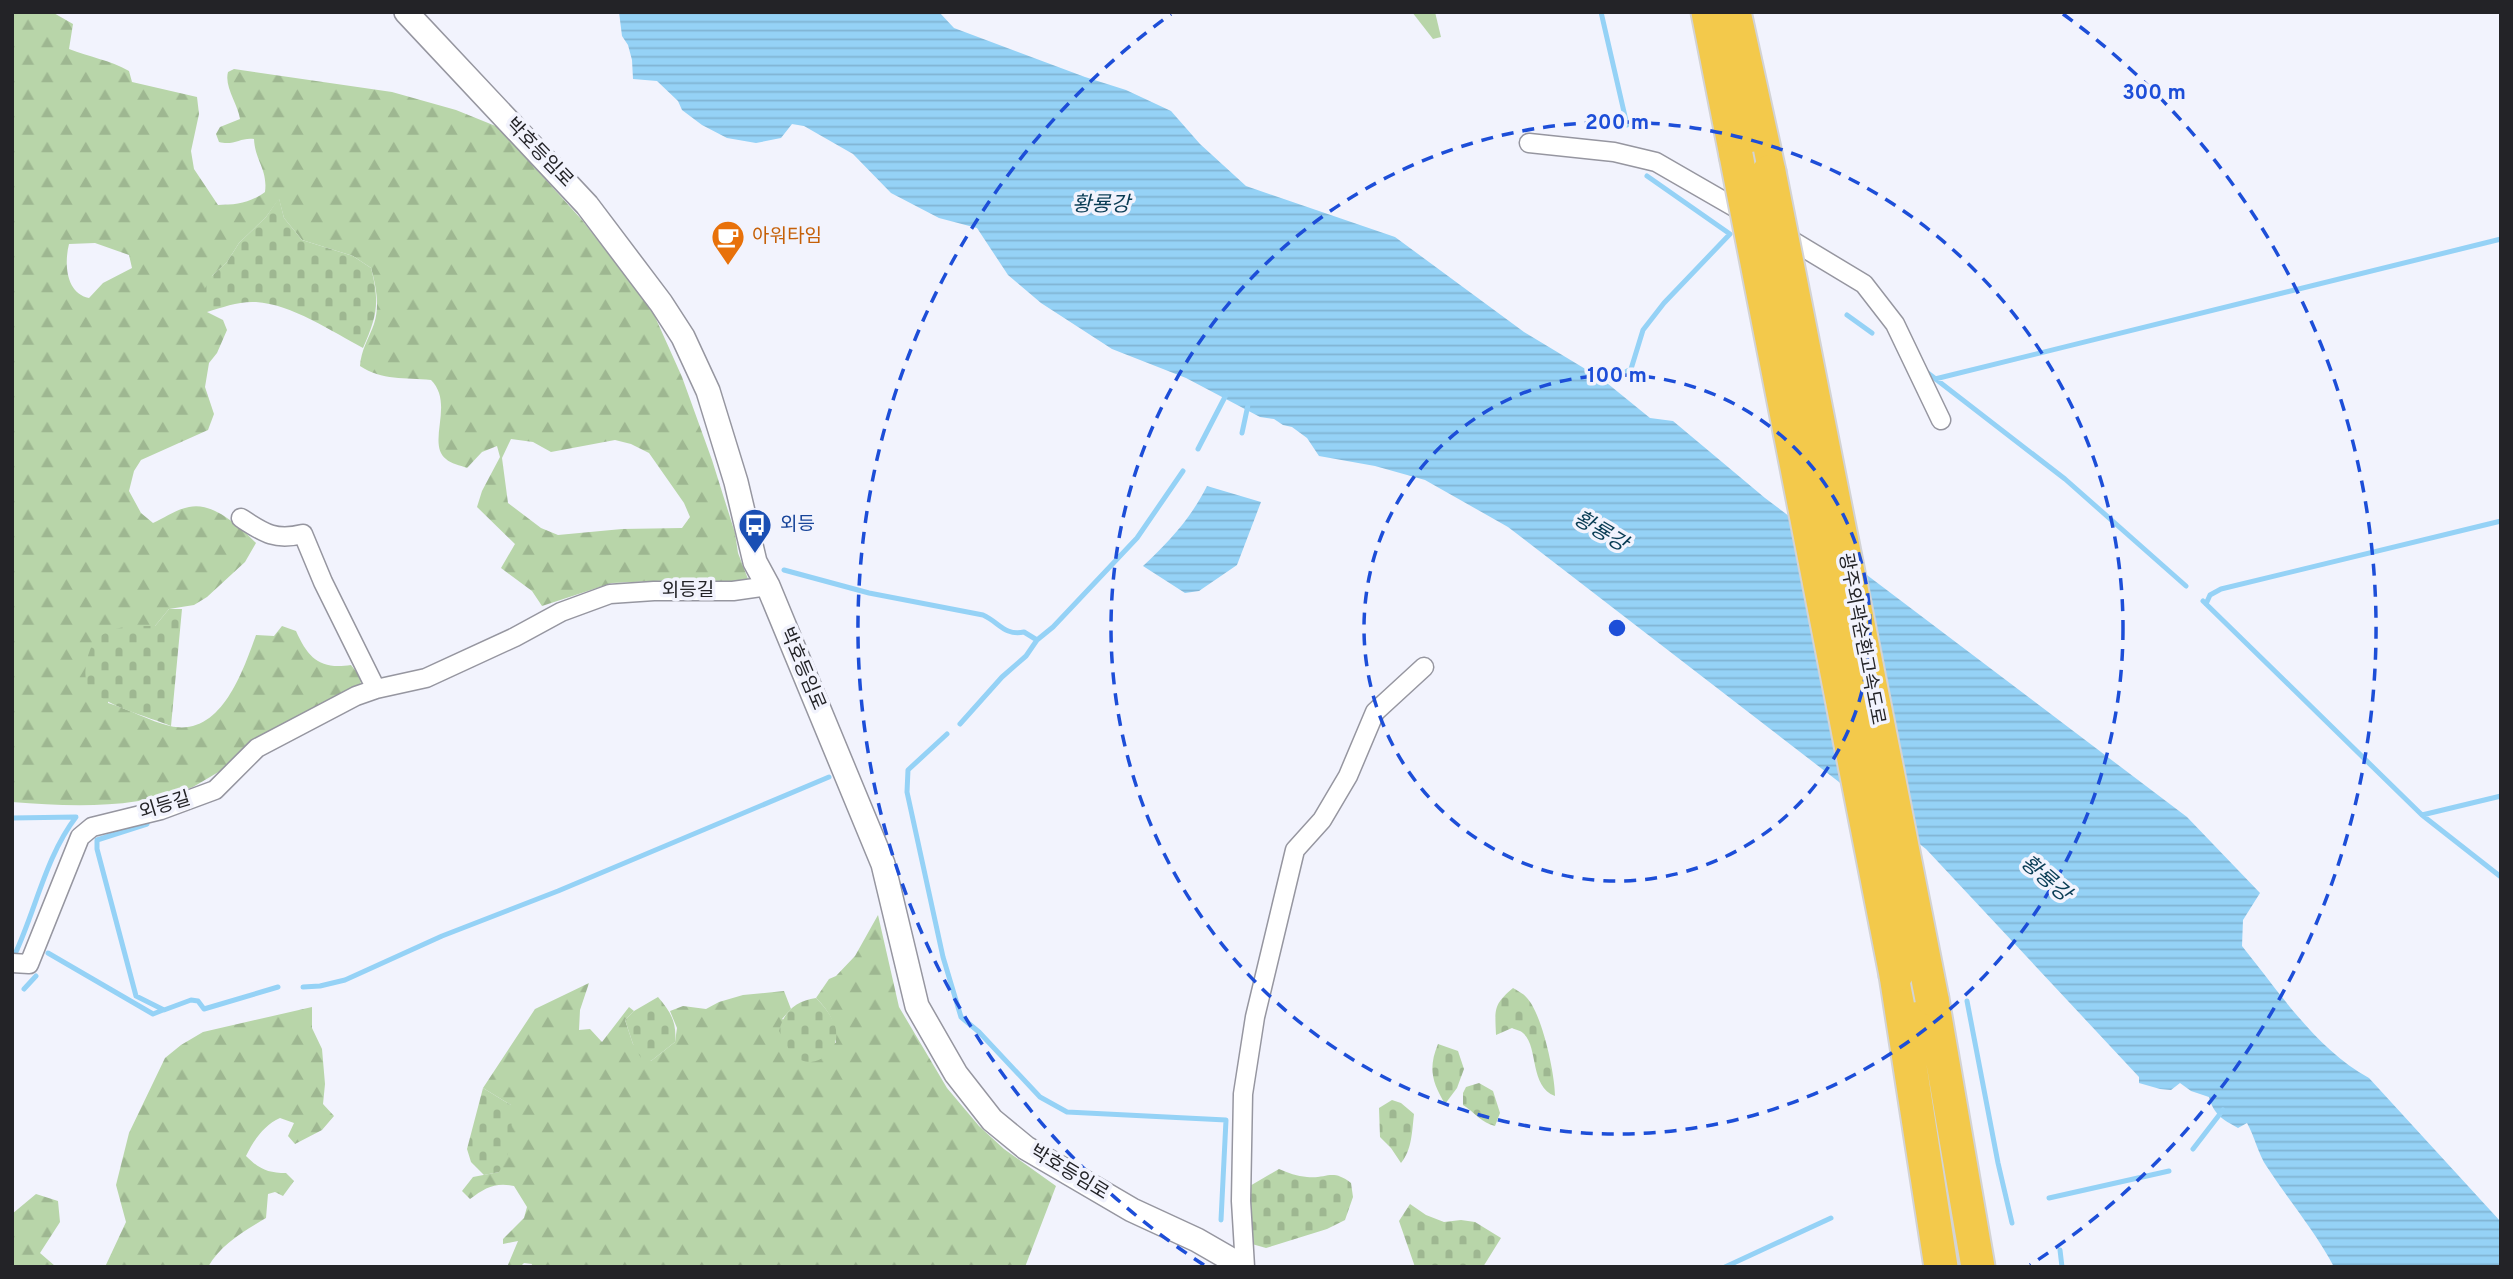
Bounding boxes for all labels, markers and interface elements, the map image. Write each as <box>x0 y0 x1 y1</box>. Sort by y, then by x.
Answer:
text: 300 m <box>2122 80 2186 107</box>
text: 200 m <box>1585 110 1649 137</box>
street label: 박호등임로 <box>500 113 578 193</box>
water label: 황룡강 <box>1072 192 1133 219</box>
cafe icon: 아워타임 <box>709 218 747 267</box>
place label: 아워타임 <box>752 225 822 249</box>
text: 100 m <box>1587 363 1647 390</box>
bus stop icon: 외등 <box>736 506 774 555</box>
water label: 황룡강 <box>1568 506 1634 560</box>
place label: 외등 <box>780 513 815 537</box>
street label: 광주외곽순환고속도로 <box>1833 551 1889 727</box>
street label: 외등길 <box>662 579 714 603</box>
centre of rings <box>1605 616 1629 640</box>
street label: 박호등임로 <box>774 624 830 714</box>
street label: 외등길 <box>136 787 194 825</box>
water label: 황룡강 <box>2014 850 2078 910</box>
street label: 박호등임로 <box>1025 1140 1113 1206</box>

